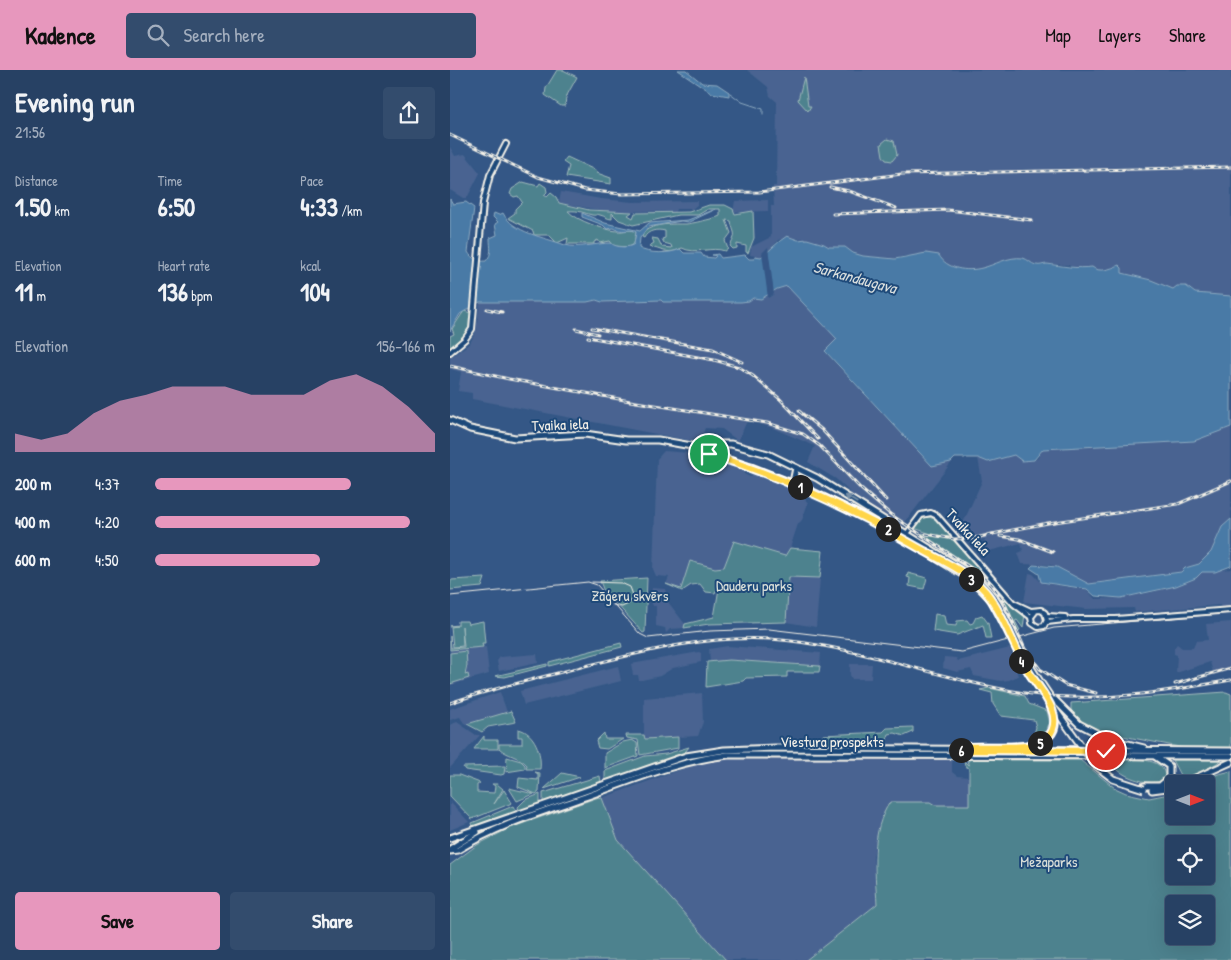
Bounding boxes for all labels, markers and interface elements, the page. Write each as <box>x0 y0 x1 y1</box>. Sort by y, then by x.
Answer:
search box <box>126 13 476 58</box>
text: Kadence <box>25 19 96 51</box>
icon: search <box>144 21 172 49</box>
text: Search here <box>184 22 265 48</box>
text: Map <box>1045 23 1071 48</box>
text: Layers <box>1099 23 1141 48</box>
text: Share <box>1169 23 1206 48</box>
text: Evening run <box>15 83 135 121</box>
button: share <box>383 87 435 139</box>
text: 21:56 <box>15 121 45 143</box>
text: Distance <box>15 171 58 190</box>
text: Time <box>158 171 182 190</box>
text: Pace <box>300 171 324 190</box>
text: 1.50 <box>15 190 51 224</box>
text: 6:50 <box>158 190 195 224</box>
text: 4:33 <box>300 190 338 224</box>
text: km <box>51 201 70 220</box>
text: /km <box>338 201 362 220</box>
water label: Sarkandaugava <box>811 255 901 299</box>
text: Elevation <box>15 256 62 275</box>
text: Heart rate <box>158 256 210 275</box>
text: kcal <box>300 256 321 275</box>
text: 11 <box>15 275 33 309</box>
text: 136 <box>158 275 188 309</box>
text: 104 <box>300 275 330 309</box>
text: m <box>33 286 46 305</box>
text: bpm <box>188 286 212 305</box>
text: Elevation <box>15 335 68 357</box>
text: 156–166 m <box>376 335 435 357</box>
street label: Tvaika iela <box>531 413 589 436</box>
pin <box>688 433 730 475</box>
icon: arrive <box>695 440 723 468</box>
text: 200 m <box>15 473 51 495</box>
text: 4:37 <box>95 473 120 495</box>
pin: 1 <box>788 474 812 500</box>
text: 1 <box>798 478 803 497</box>
one-way arrow <box>844 494 857 503</box>
street label: Tvaika iela <box>941 504 996 560</box>
text: 400 m <box>15 511 50 533</box>
text: 4:20 <box>95 511 119 533</box>
pin: 2 <box>876 516 900 542</box>
text: 2 <box>885 520 892 539</box>
text: 600 m <box>15 549 50 571</box>
text: 4:50 <box>95 549 119 571</box>
pin: 3 <box>958 566 984 592</box>
text: 3 <box>968 570 975 589</box>
park label: Dauderu parks <box>716 575 792 596</box>
park label: Zāģeru skvērs <box>592 585 669 606</box>
pin: 4 <box>1008 648 1034 674</box>
text: 4 <box>1019 652 1024 671</box>
pin: 5 <box>1028 730 1052 756</box>
pin <box>1085 730 1127 772</box>
street label: Viestura prospekts <box>780 731 884 752</box>
text: 5 <box>1038 734 1043 753</box>
icon: check <box>1092 737 1120 765</box>
pin: 6 <box>948 738 974 762</box>
text: 6 <box>959 741 964 760</box>
north arrow <box>1165 775 1215 825</box>
map controls <box>1165 775 1215 945</box>
button: locate <box>1165 835 1215 885</box>
park label: Mežaparks <box>1020 851 1078 872</box>
button: Save <box>15 892 220 950</box>
button: Share <box>230 892 435 950</box>
button: layers <box>1165 895 1215 945</box>

